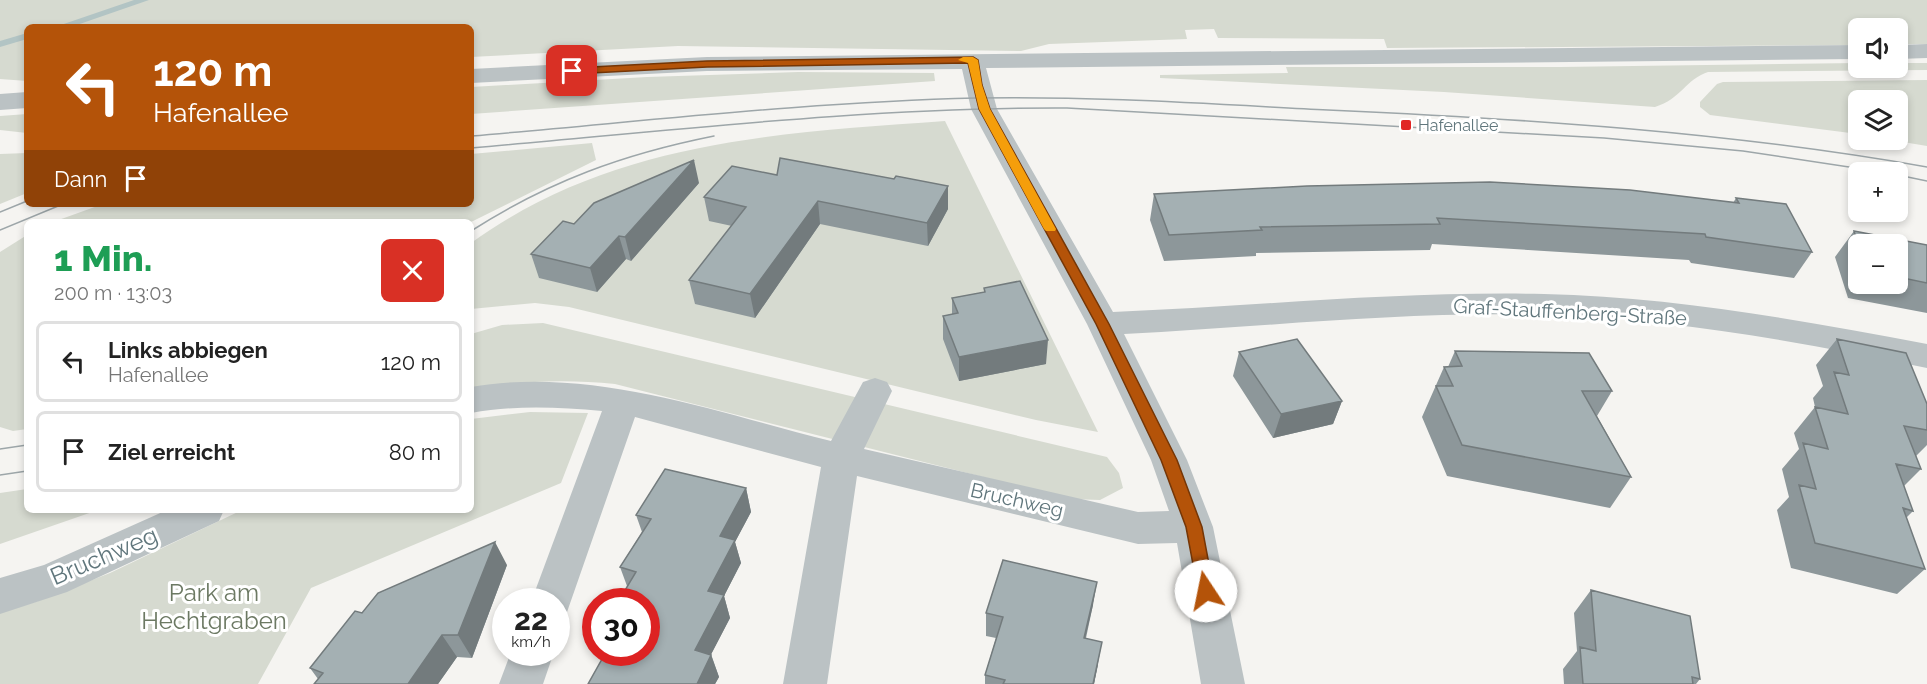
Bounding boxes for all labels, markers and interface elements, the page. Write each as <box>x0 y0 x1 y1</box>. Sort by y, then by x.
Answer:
map controls <box>1848 18 1908 294</box>
button: sound <box>1848 18 1908 78</box>
pin <box>546 45 597 96</box>
text: 120 m <box>153 47 272 96</box>
icon: left <box>54 48 132 126</box>
icon: arrive <box>555 54 588 87</box>
button: layers <box>1848 90 1908 150</box>
text: Hafenallee <box>153 97 289 128</box>
place label: Hafenallee <box>1418 116 1498 135</box>
marker: Hafenallee <box>1399 118 1413 132</box>
icon: arrive <box>119 162 152 195</box>
button: + <box>1848 162 1908 222</box>
text: Dann <box>54 166 107 192</box>
button: − <box>1848 234 1908 294</box>
text: 1 Min. <box>54 237 152 279</box>
button: close <box>381 239 444 302</box>
text: 200 m · 13:03 <box>54 281 172 305</box>
street label: Graf-Stauffenberg-Straße <box>1453 294 1688 330</box>
text: Links abbiegen <box>108 337 268 363</box>
icon: left <box>57 345 90 378</box>
text: 120 m <box>381 349 441 375</box>
text: Hafenallee <box>108 363 208 387</box>
icon: arrive <box>57 435 90 468</box>
text: Ziel erreicht <box>108 439 235 465</box>
text: 80 m <box>389 439 441 465</box>
street label: Bruchweg <box>968 478 1066 522</box>
street label: Bruchweg <box>46 520 162 591</box>
position arrow <box>1174 559 1238 623</box>
park label: Park am Hechtgraben <box>141 578 287 635</box>
speed limit sign: 30 <box>582 588 660 666</box>
text: 22 <box>514 602 548 637</box>
text: km/h <box>511 633 551 651</box>

